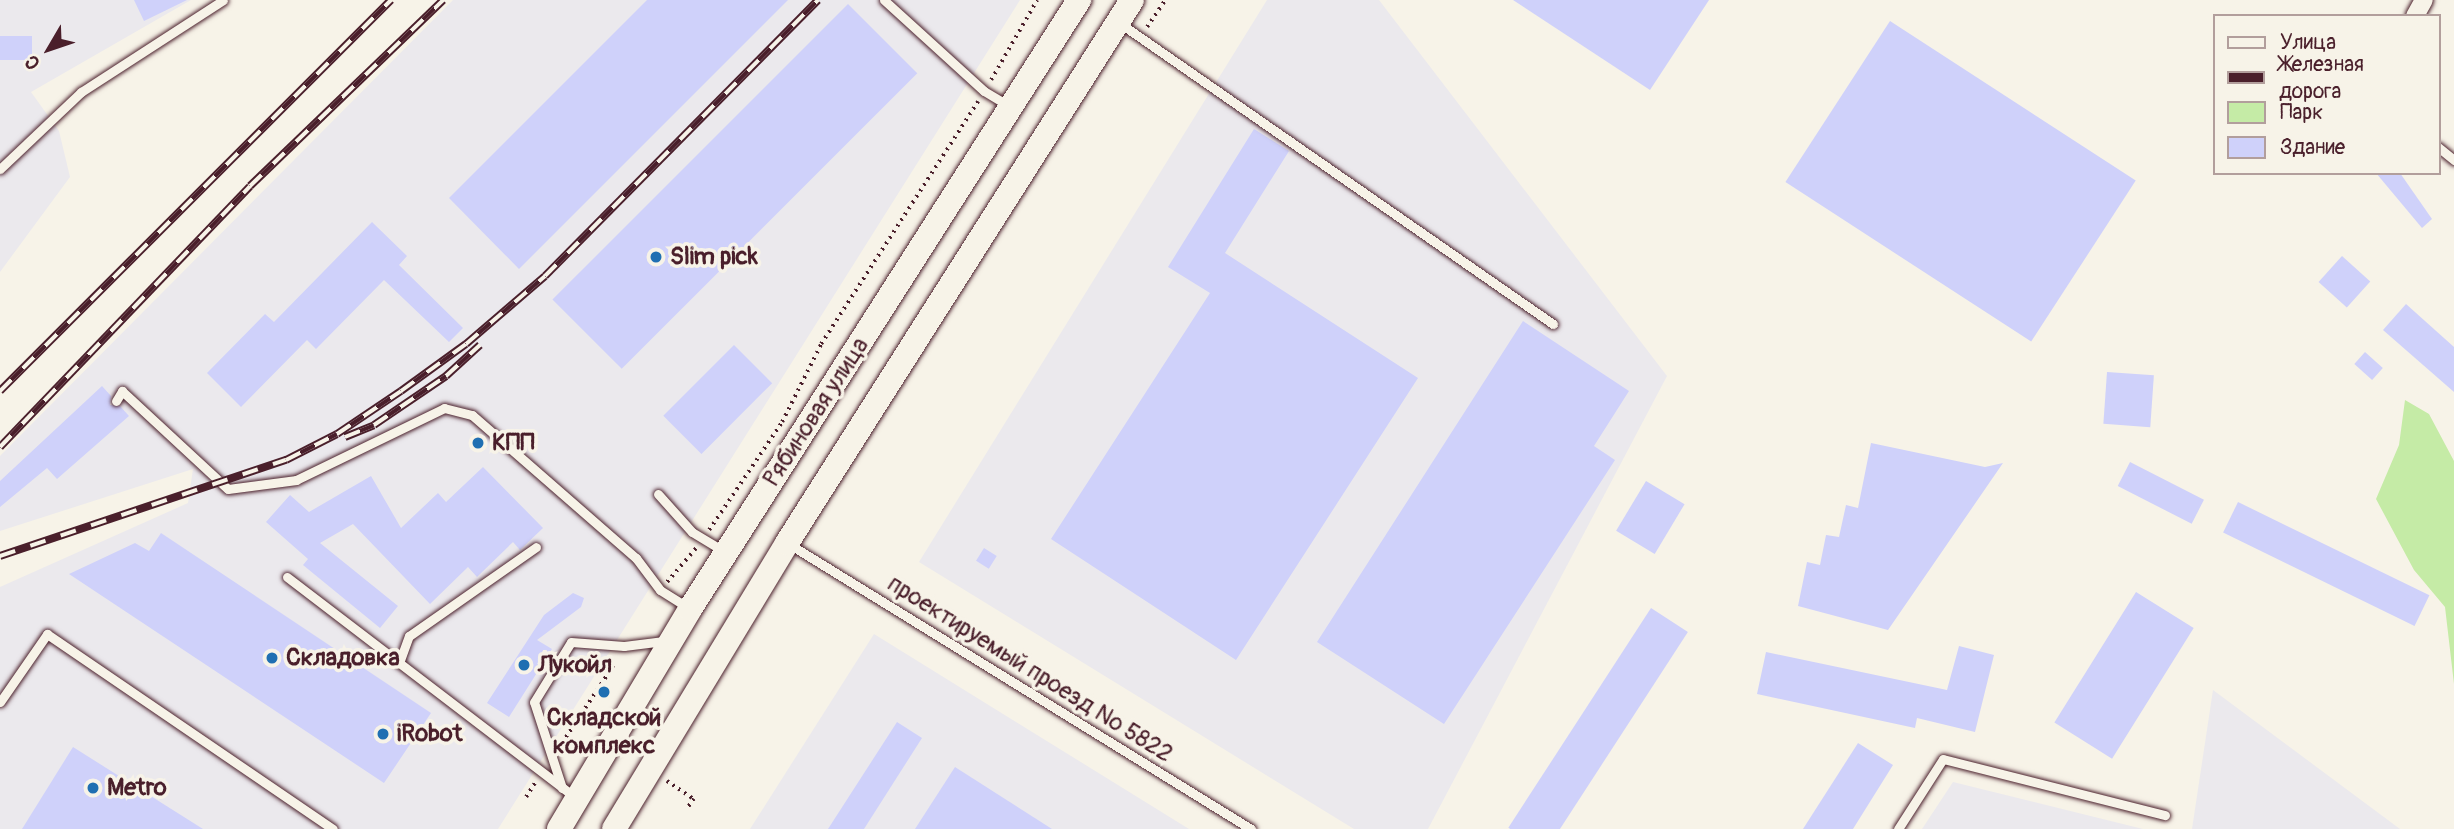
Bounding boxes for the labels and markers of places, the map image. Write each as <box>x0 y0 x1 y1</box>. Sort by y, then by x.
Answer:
place label: Slim pick <box>670 243 758 271</box>
marker: Slim pick <box>648 249 664 265</box>
place label: КПП <box>492 429 535 457</box>
marker: КПП <box>470 435 486 451</box>
place label: Складовка <box>286 644 400 672</box>
marker: Складовка <box>264 650 280 666</box>
place label: Лукойл <box>538 651 612 679</box>
marker: Лукойл <box>516 657 532 673</box>
marker: Складской комплекс <box>596 684 612 700</box>
place label: Складской комплекс <box>547 704 661 760</box>
place label: iRobot <box>397 720 462 748</box>
marker: iRobot <box>375 726 391 742</box>
place label: Metro <box>107 774 167 802</box>
marker: Metro <box>85 780 101 796</box>

